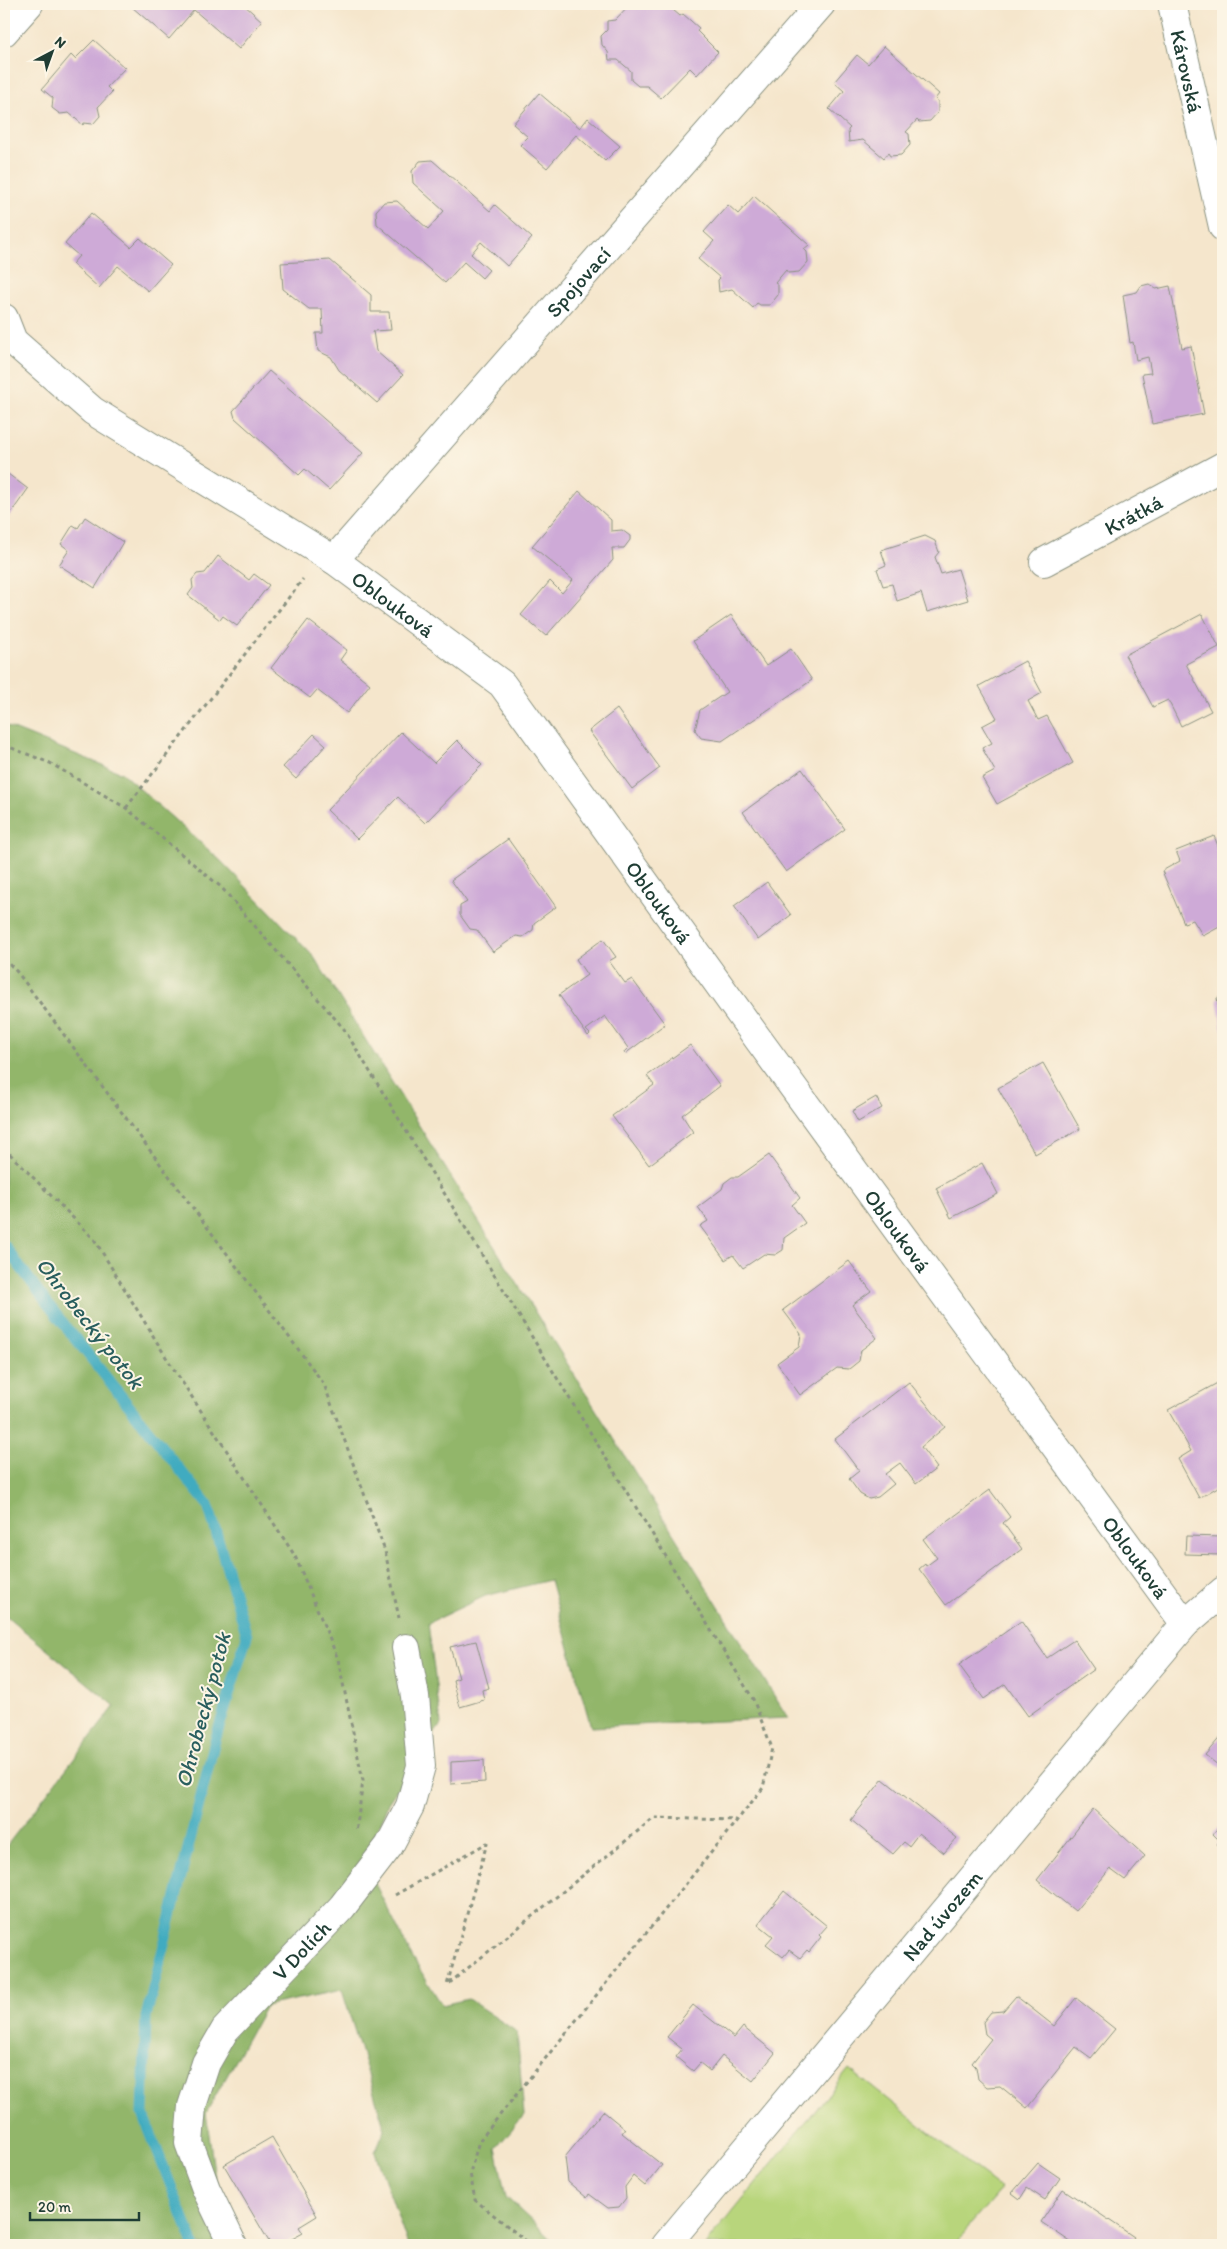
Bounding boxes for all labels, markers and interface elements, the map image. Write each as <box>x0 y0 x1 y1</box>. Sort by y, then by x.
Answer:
street label: Károvská <box>1166 27 1209 115</box>
north arrow <box>28 28 78 78</box>
text: N <box>51 33 69 52</box>
street label: Spojovací <box>540 241 616 322</box>
street label: Krátká <box>1100 489 1166 540</box>
street label: Oblouková <box>347 565 440 642</box>
street label: Oblouková <box>621 856 698 949</box>
street label: Oblouková <box>859 1184 936 1277</box>
water label: Ohrobecký potok <box>30 1252 151 1396</box>
street label: Oblouková <box>1097 1511 1175 1603</box>
water label: Ohrobecký potok <box>169 1628 237 1791</box>
street label: Nad úvozem <box>897 1864 987 1966</box>
street label: V Dolích <box>267 1915 335 1985</box>
scale bar <box>30 2189 139 2221</box>
text: 20 m <box>38 2198 72 2216</box>

